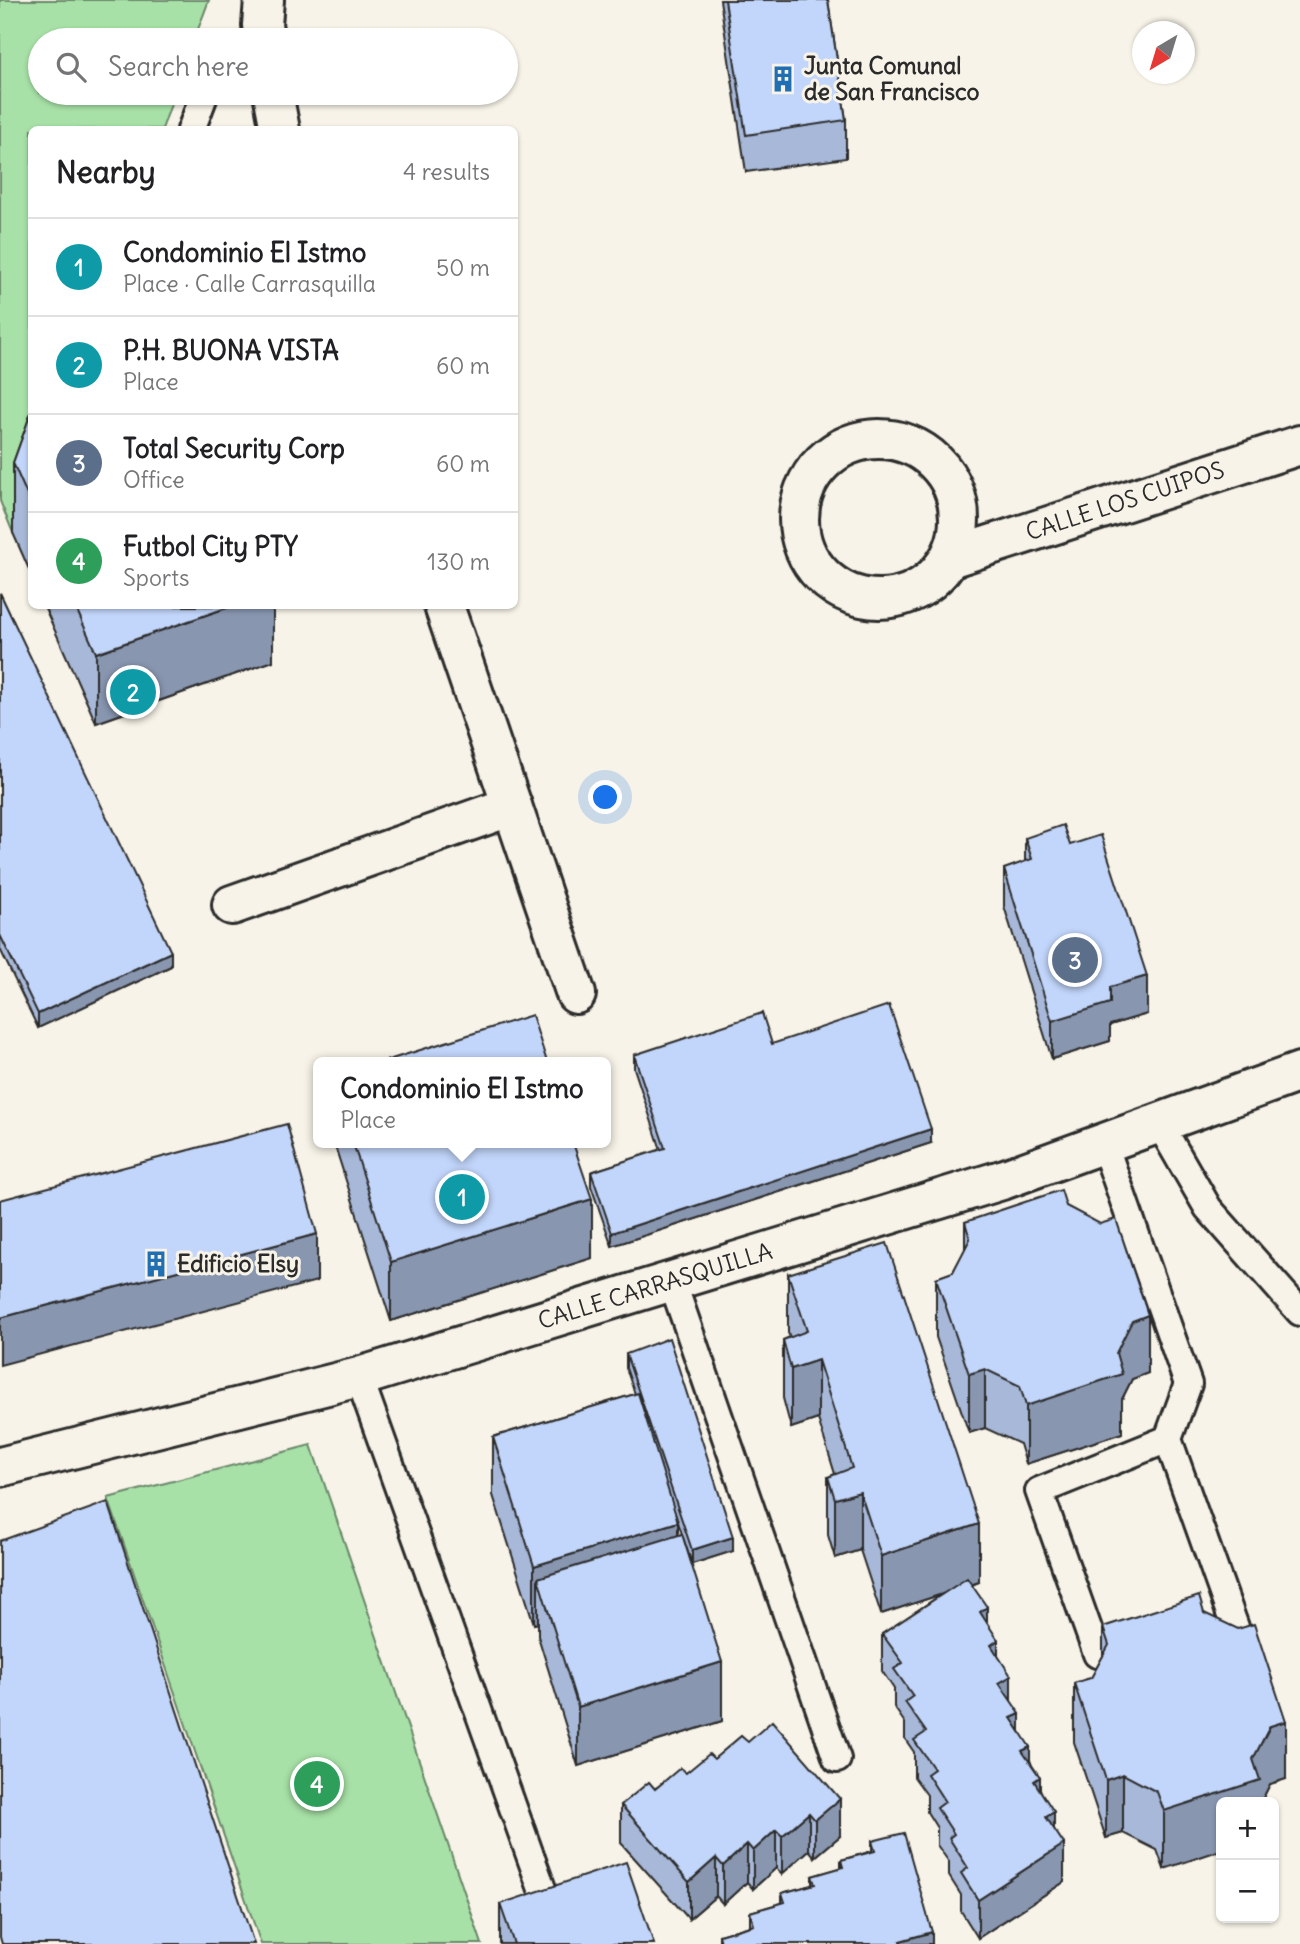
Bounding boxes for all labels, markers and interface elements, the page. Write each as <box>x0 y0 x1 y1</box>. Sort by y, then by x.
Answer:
north arrow <box>1132 21 1195 84</box>
search box <box>28 28 518 105</box>
icon: search <box>52 48 90 86</box>
text: Search here <box>108 50 249 83</box>
place label: Junta Comunal de San Francisco <box>804 51 979 106</box>
building icon: Junta Comunal de San Francisco <box>768 64 798 94</box>
text: Nearby <box>56 153 156 191</box>
text: 4 results <box>403 157 490 186</box>
text: Condominio El Istmo <box>123 236 366 269</box>
text: 1 <box>74 253 84 282</box>
text: 50 m <box>436 253 490 282</box>
text: Place · Calle Carrasquilla <box>123 269 376 298</box>
text: P.H. BUONA VISTA <box>123 334 339 367</box>
text: 2 <box>73 351 85 380</box>
text: 60 m <box>436 351 490 380</box>
text: Place <box>123 367 179 396</box>
text: Total Security Corp <box>123 432 345 465</box>
text: 3 <box>72 449 86 478</box>
text: 60 m <box>436 449 490 478</box>
street label: CALLE LOS CUIPOS <box>1022 455 1228 546</box>
text: Office <box>123 465 185 494</box>
text: Futbol City PTY <box>123 530 298 563</box>
text: 4 <box>72 547 86 576</box>
text: 130 m <box>427 547 490 576</box>
text: Sports <box>123 563 189 592</box>
pin: 2 <box>110 666 156 718</box>
your location <box>588 780 622 814</box>
pin: 3 <box>1052 934 1098 986</box>
popup <box>313 1057 611 1148</box>
text: Condominio El Istmo <box>340 1072 584 1105</box>
text: Place <box>340 1105 396 1134</box>
pin: 1 <box>439 1171 485 1223</box>
street label: CALLE CARRASQUILLA <box>534 1236 776 1335</box>
building icon: Edificio Elsy <box>141 1249 171 1279</box>
place label: Edificio Elsy <box>177 1249 299 1278</box>
pin: 4 <box>294 1758 340 1810</box>
map controls <box>1216 1797 1279 1923</box>
button: + <box>1216 1797 1279 1860</box>
button: − <box>1216 1860 1279 1923</box>

